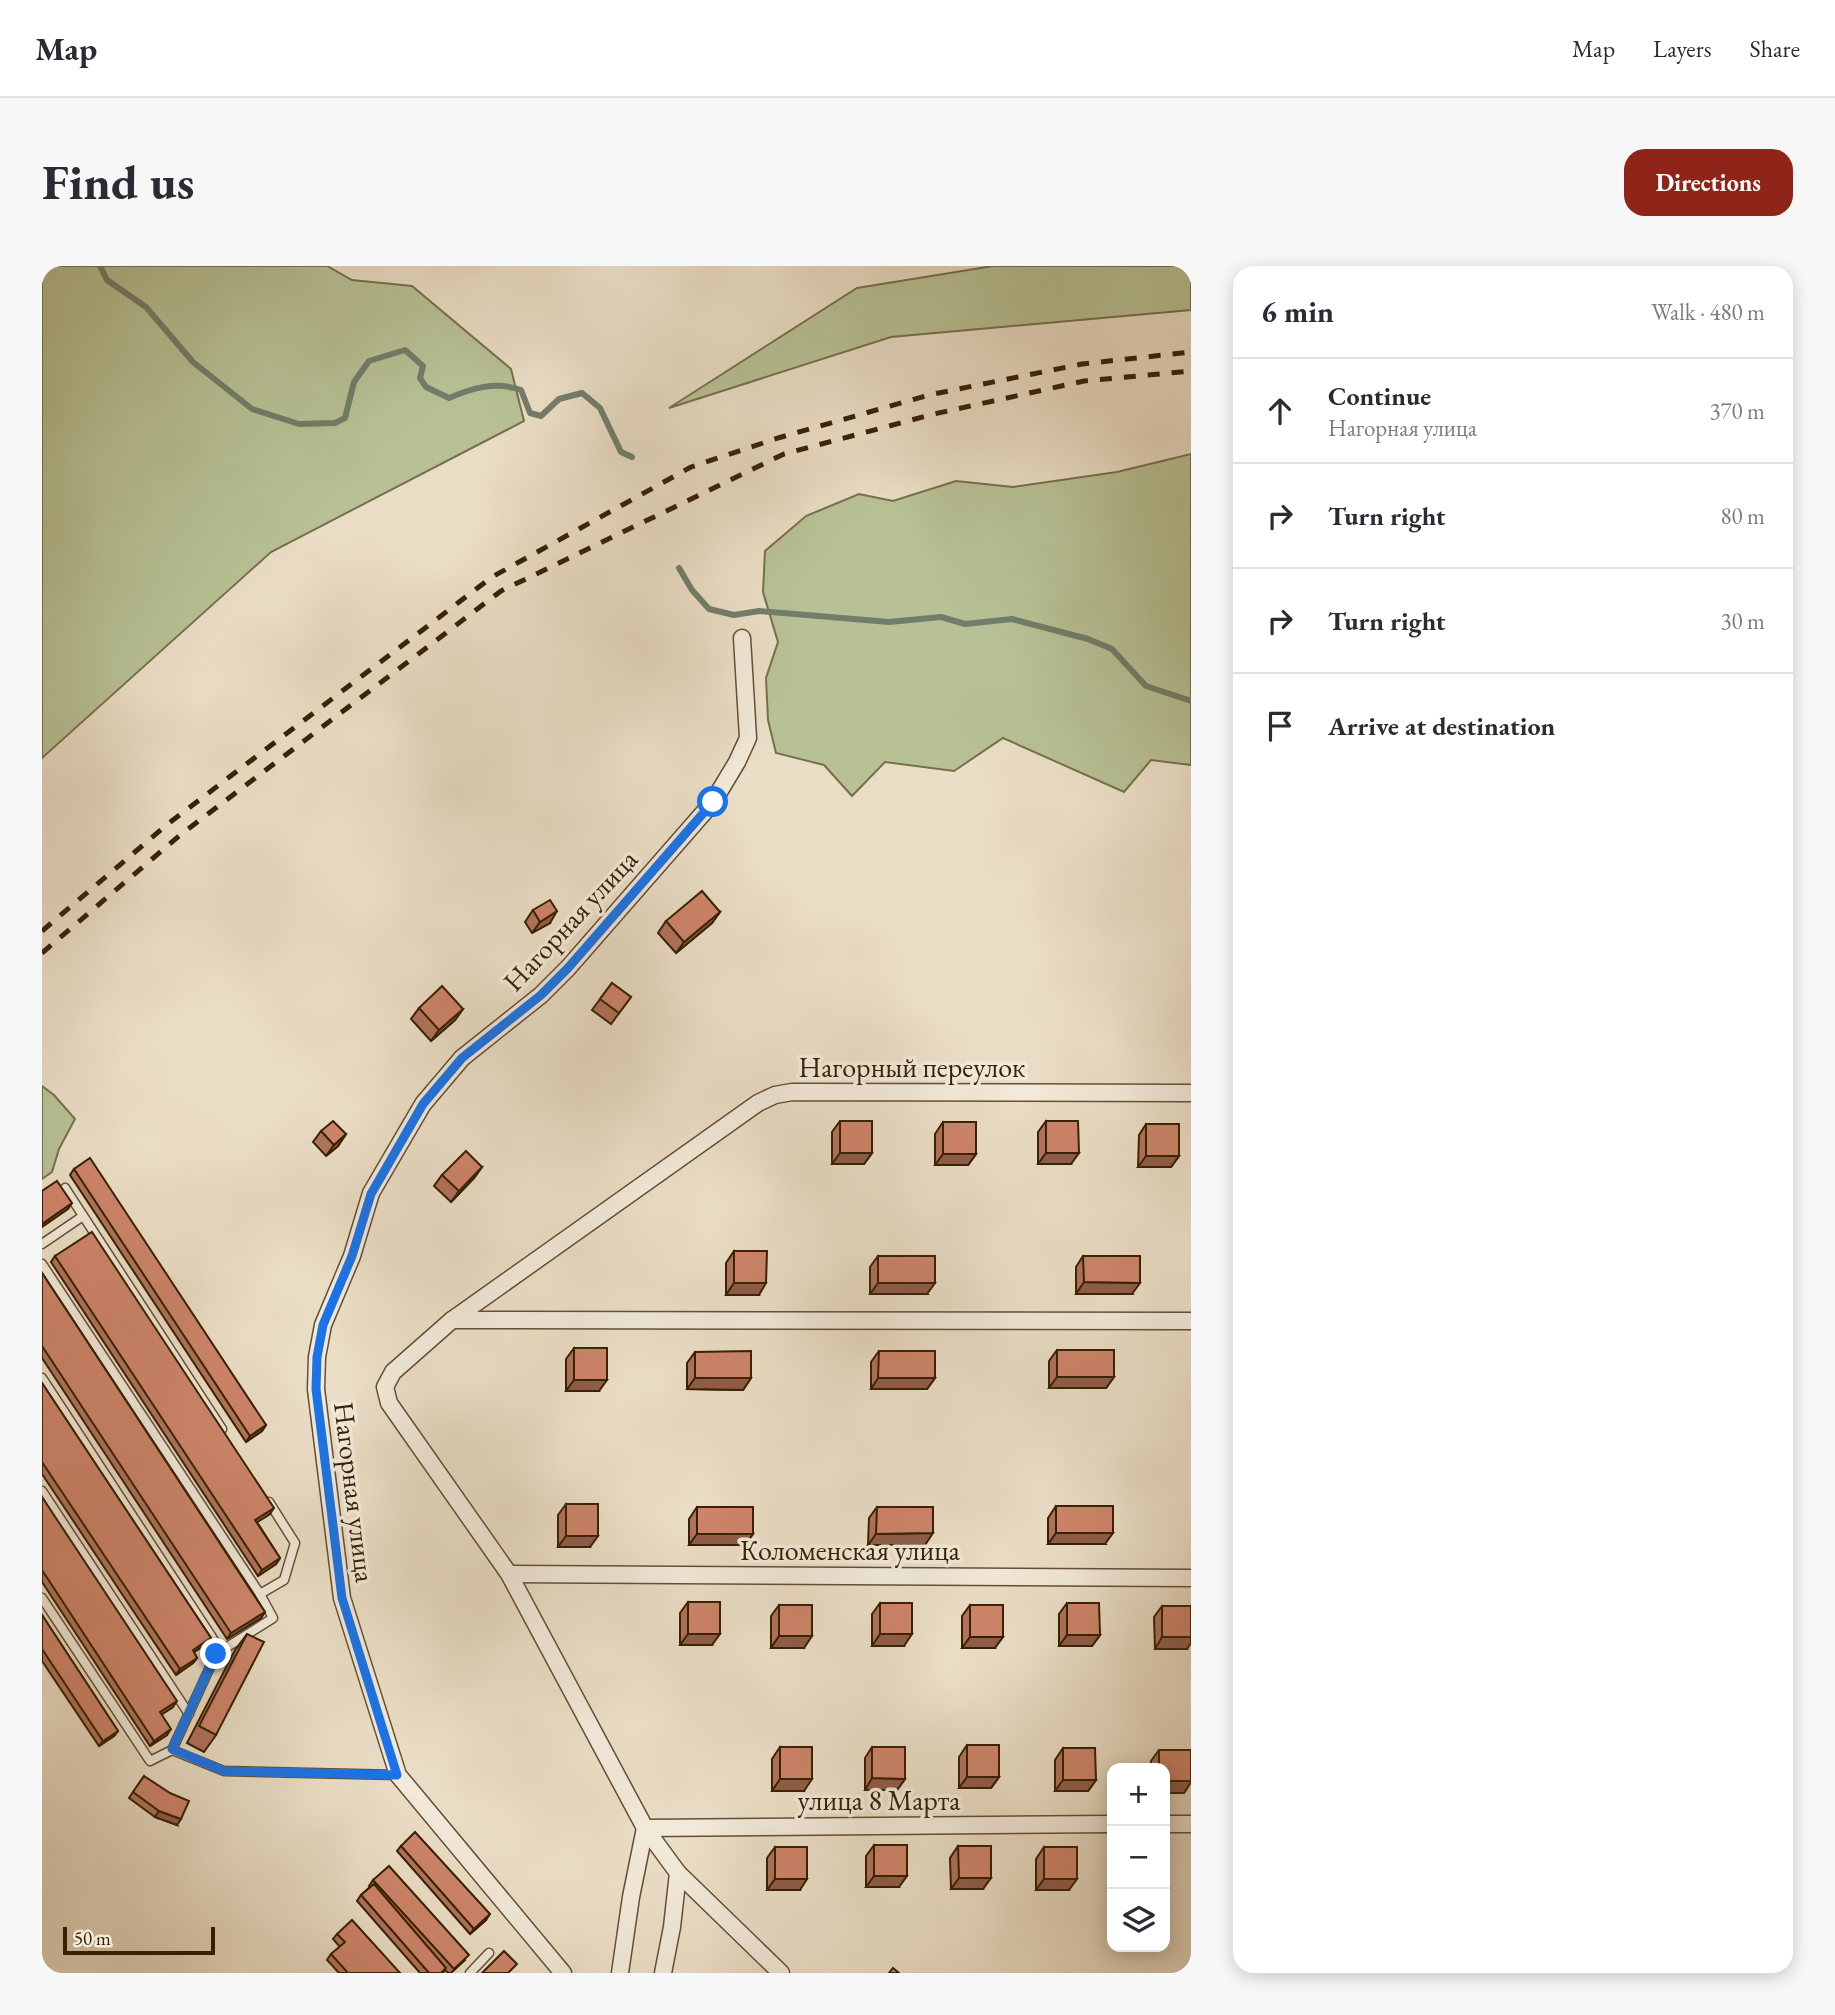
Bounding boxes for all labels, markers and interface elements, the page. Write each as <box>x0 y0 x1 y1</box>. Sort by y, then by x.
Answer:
text: Map <box>35 27 97 70</box>
text: Map <box>1572 33 1615 64</box>
text: Layers <box>1653 33 1712 64</box>
text: Share <box>1750 33 1800 64</box>
button: Directions <box>1624 149 1793 216</box>
text: Find us <box>42 150 194 214</box>
text: 6 min <box>1261 292 1334 331</box>
text: Walk · 480 m <box>1651 297 1765 327</box>
text: Continue <box>1328 379 1431 413</box>
icon: ahead <box>1261 392 1299 430</box>
text: 370 m <box>1709 396 1765 426</box>
text: Нагорная улица <box>1328 413 1477 443</box>
icon: right <box>1261 497 1299 535</box>
text: Turn right <box>1328 499 1446 533</box>
text: 80 m <box>1720 501 1765 531</box>
icon: right <box>1261 602 1299 640</box>
text: Turn right <box>1328 604 1446 638</box>
text: 30 m <box>1720 606 1765 636</box>
icon: arrive <box>1261 707 1299 745</box>
text: Arrive at destination <box>1328 709 1555 743</box>
route start <box>697 786 728 817</box>
street label: Нагорная улица <box>495 841 646 999</box>
street label: Нагорный переулок <box>799 1049 1025 1085</box>
street label: Нагорная улица <box>326 1400 384 1585</box>
street label: Коломенская улица <box>740 1532 961 1568</box>
route end <box>200 1638 231 1669</box>
map controls <box>1107 1763 1170 1952</box>
button: + <box>1107 1763 1170 1826</box>
street label: улица 8 Марта <box>797 1782 961 1818</box>
button: − <box>1107 1826 1170 1889</box>
button: layers <box>1107 1889 1170 1952</box>
scale bar <box>63 1924 215 1956</box>
text: 50 m <box>74 1926 111 1951</box>

